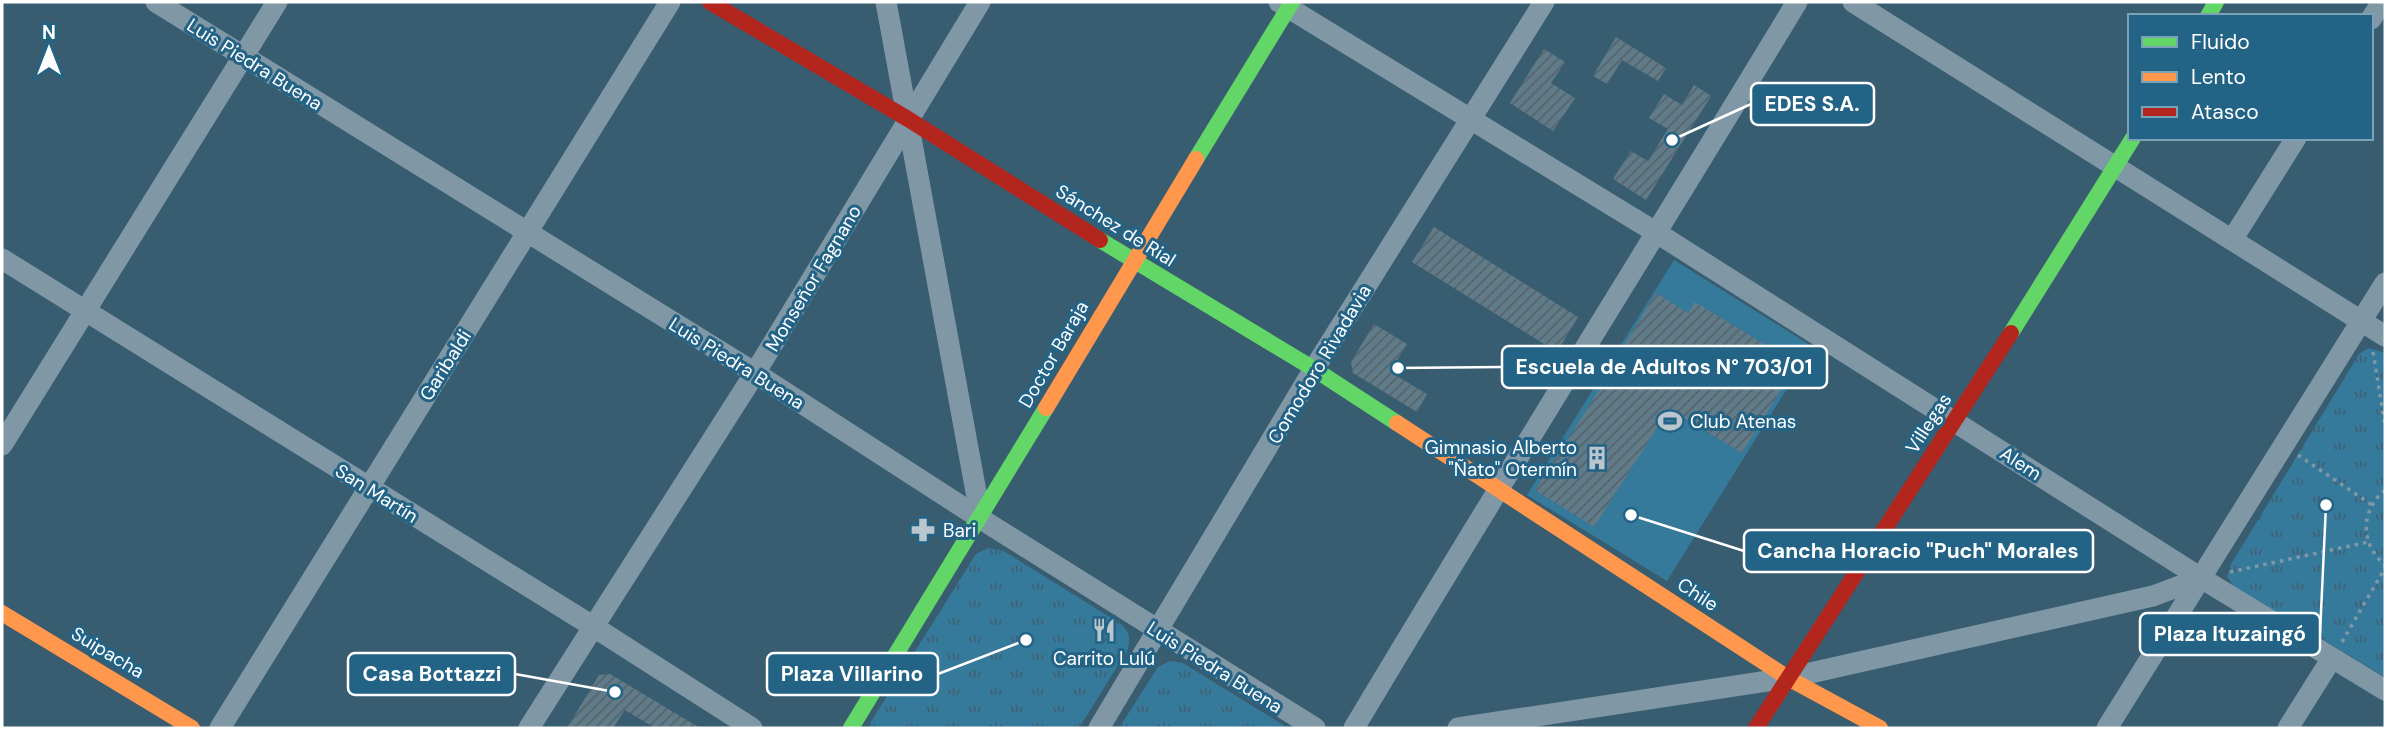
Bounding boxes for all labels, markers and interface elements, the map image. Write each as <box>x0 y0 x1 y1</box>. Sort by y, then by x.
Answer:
street label: Luis Piedra Buena <box>182 13 327 116</box>
north arrow <box>14 14 84 84</box>
legend <box>2128 14 2373 140</box>
text: N <box>42 20 56 45</box>
text: Fluido <box>2191 28 2250 56</box>
text: Lento <box>2191 63 2246 91</box>
callout: EDES S.A. <box>1751 83 1874 125</box>
text: EDES S.A. <box>1764 90 1860 118</box>
text: Atasco <box>2191 98 2259 126</box>
street label: Sánchez de Rial <box>1051 179 1180 272</box>
street label: Monseñor Fagnano <box>760 200 867 356</box>
street label: Comodoro Rivadavia <box>1262 280 1377 449</box>
street label: Doctor Baraja <box>1013 296 1094 412</box>
street label: Luis Piedra Buena <box>664 312 809 415</box>
street label: Garibaldi <box>414 325 477 406</box>
callout: Escuela de Adultos N° 703/01 <box>1502 346 1827 388</box>
text: Escuela de Adultos N° 703/01 <box>1515 353 1813 381</box>
street label: Villegas <box>1900 388 1957 458</box>
sports icon: Club Atenas <box>1656 407 1684 435</box>
place label: Club Atenas <box>1690 409 1796 434</box>
place label: Gimnasio Alberto "Ñato" Otermín <box>1424 435 1577 482</box>
street label: Alem <box>1995 441 2046 486</box>
building icon: Gimnasio Alberto "Ñato" Otermín <box>1583 444 1611 472</box>
street label: San Martín <box>331 458 423 529</box>
pharmacy icon: Bari <box>909 516 937 544</box>
place label: Bari <box>943 518 976 543</box>
callout: Cancha Horacio "Puch" Morales <box>1744 530 2093 572</box>
text: Cancha Horacio "Puch" Morales <box>1757 537 2079 565</box>
street label: Chile <box>1672 572 1723 617</box>
callout: Plaza Ituzaingó <box>2140 613 2320 655</box>
restaurant icon: Carrito Lulú <box>1090 616 1118 644</box>
street label: Luis Piedra Buena <box>1142 616 1287 719</box>
text: Plaza Ituzaingó <box>2154 620 2306 648</box>
street label: Suipacha <box>67 621 149 684</box>
place label: Carrito Lulú <box>1053 646 1155 671</box>
callout: Casa Bottazzi <box>348 653 515 695</box>
callout: Plaza Villarino <box>767 653 938 695</box>
text: Casa Bottazzi <box>363 660 501 688</box>
text: Plaza Villarino <box>781 660 923 688</box>

